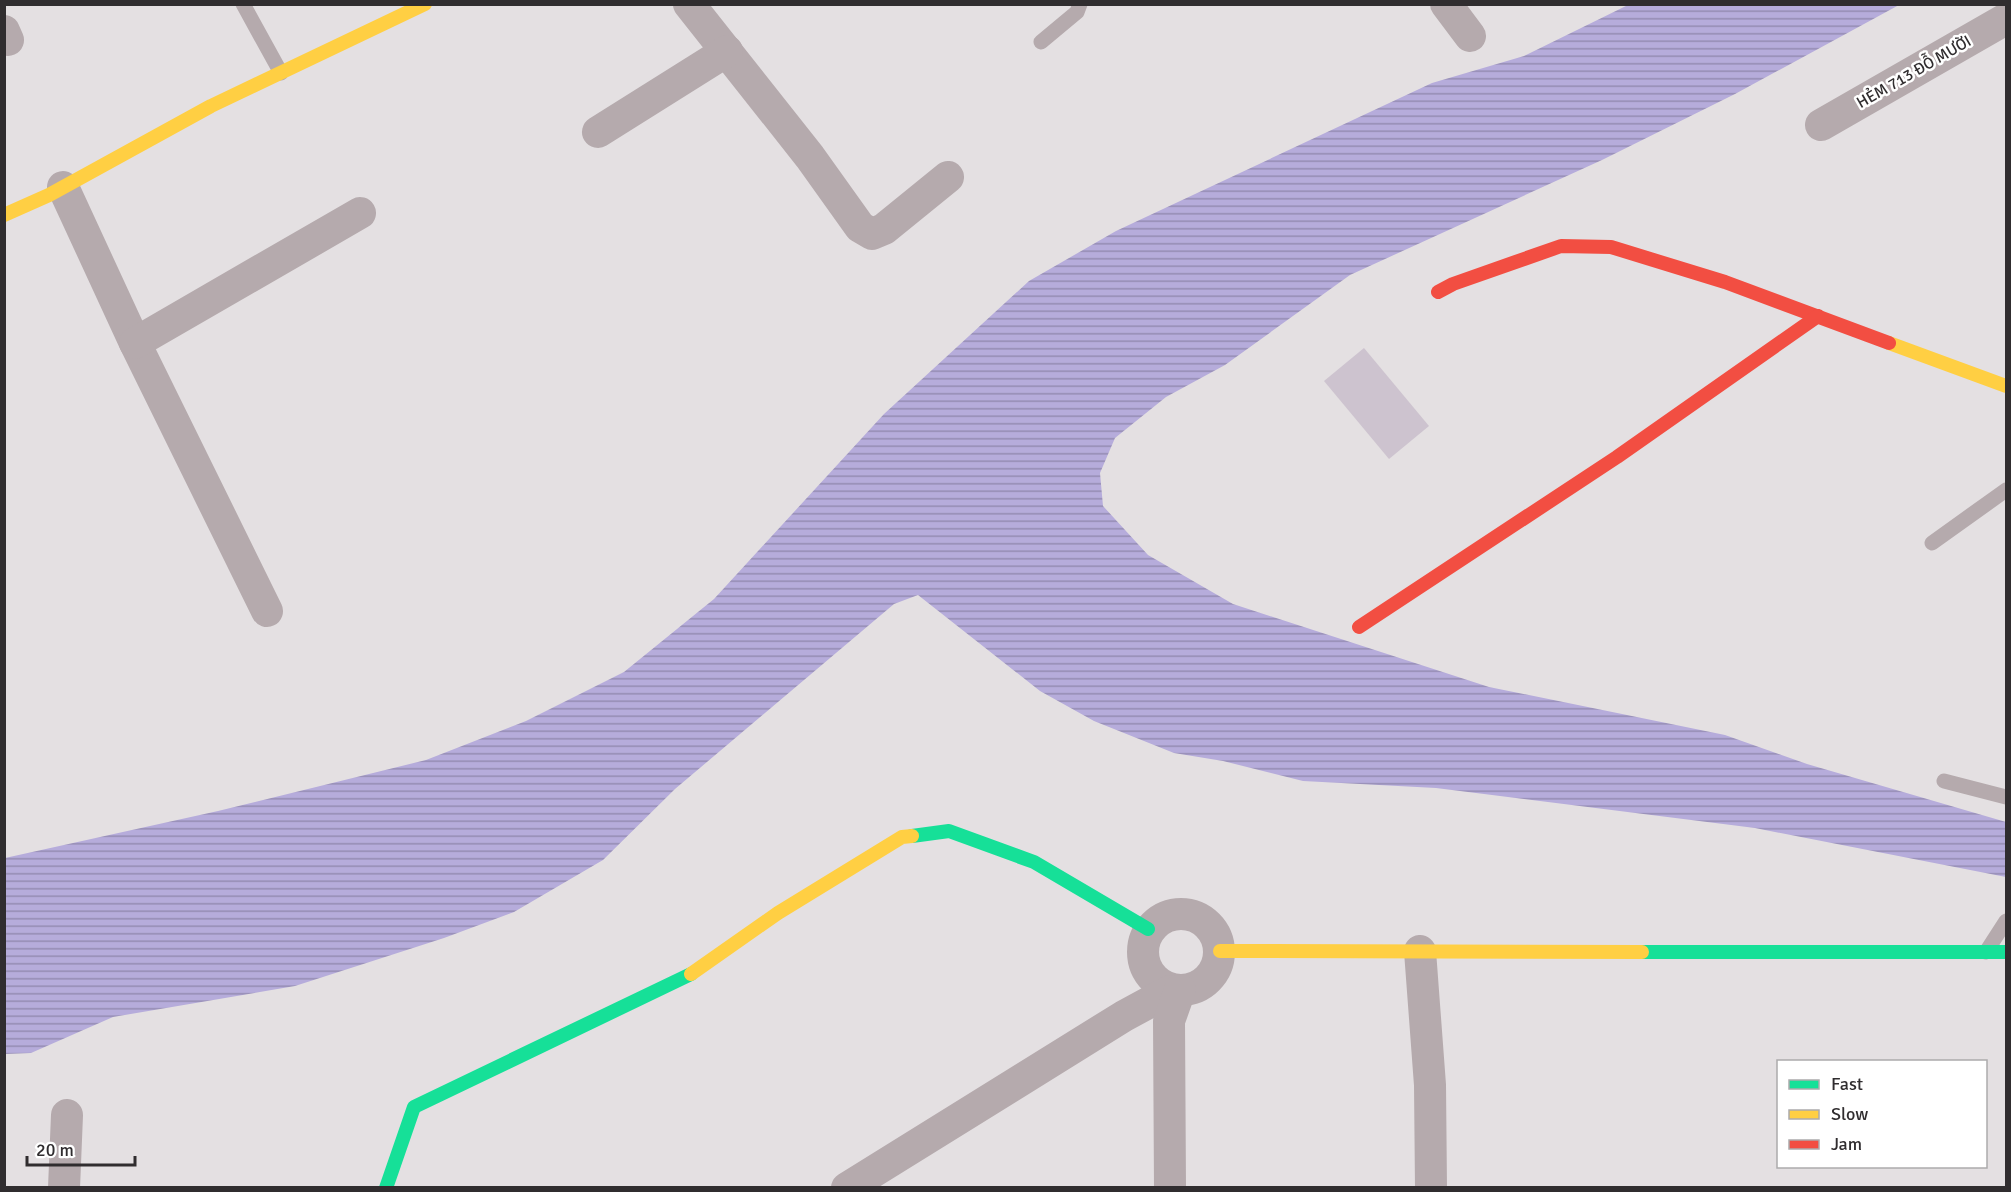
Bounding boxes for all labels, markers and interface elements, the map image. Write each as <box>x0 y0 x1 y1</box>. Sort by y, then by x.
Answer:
street label: HẺM 713 ĐỖ MƯỜI <box>1852 28 1975 113</box>
legend <box>1777 1060 1987 1168</box>
text: Fast <box>1831 1073 1863 1095</box>
text: Slow <box>1831 1103 1868 1125</box>
scale bar <box>27 1129 135 1167</box>
text: Jam <box>1831 1133 1862 1155</box>
text: 20 m <box>36 1139 74 1161</box>

